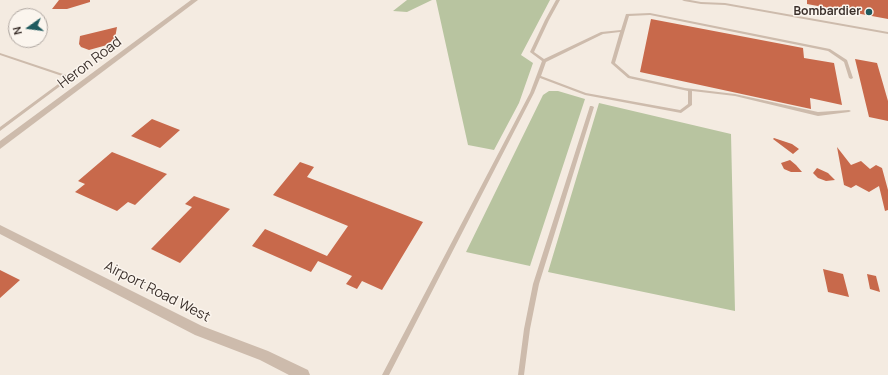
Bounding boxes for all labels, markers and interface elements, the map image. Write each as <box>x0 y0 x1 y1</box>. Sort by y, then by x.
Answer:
place label: Bombardier <box>793 5 861 19</box>
marker: Bombardier <box>864 7 874 17</box>
north arrow <box>8 8 48 48</box>
text: N <box>9 25 25 36</box>
street label: Heron Road <box>55 34 125 92</box>
street label: Airport Road West <box>101 258 213 326</box>

